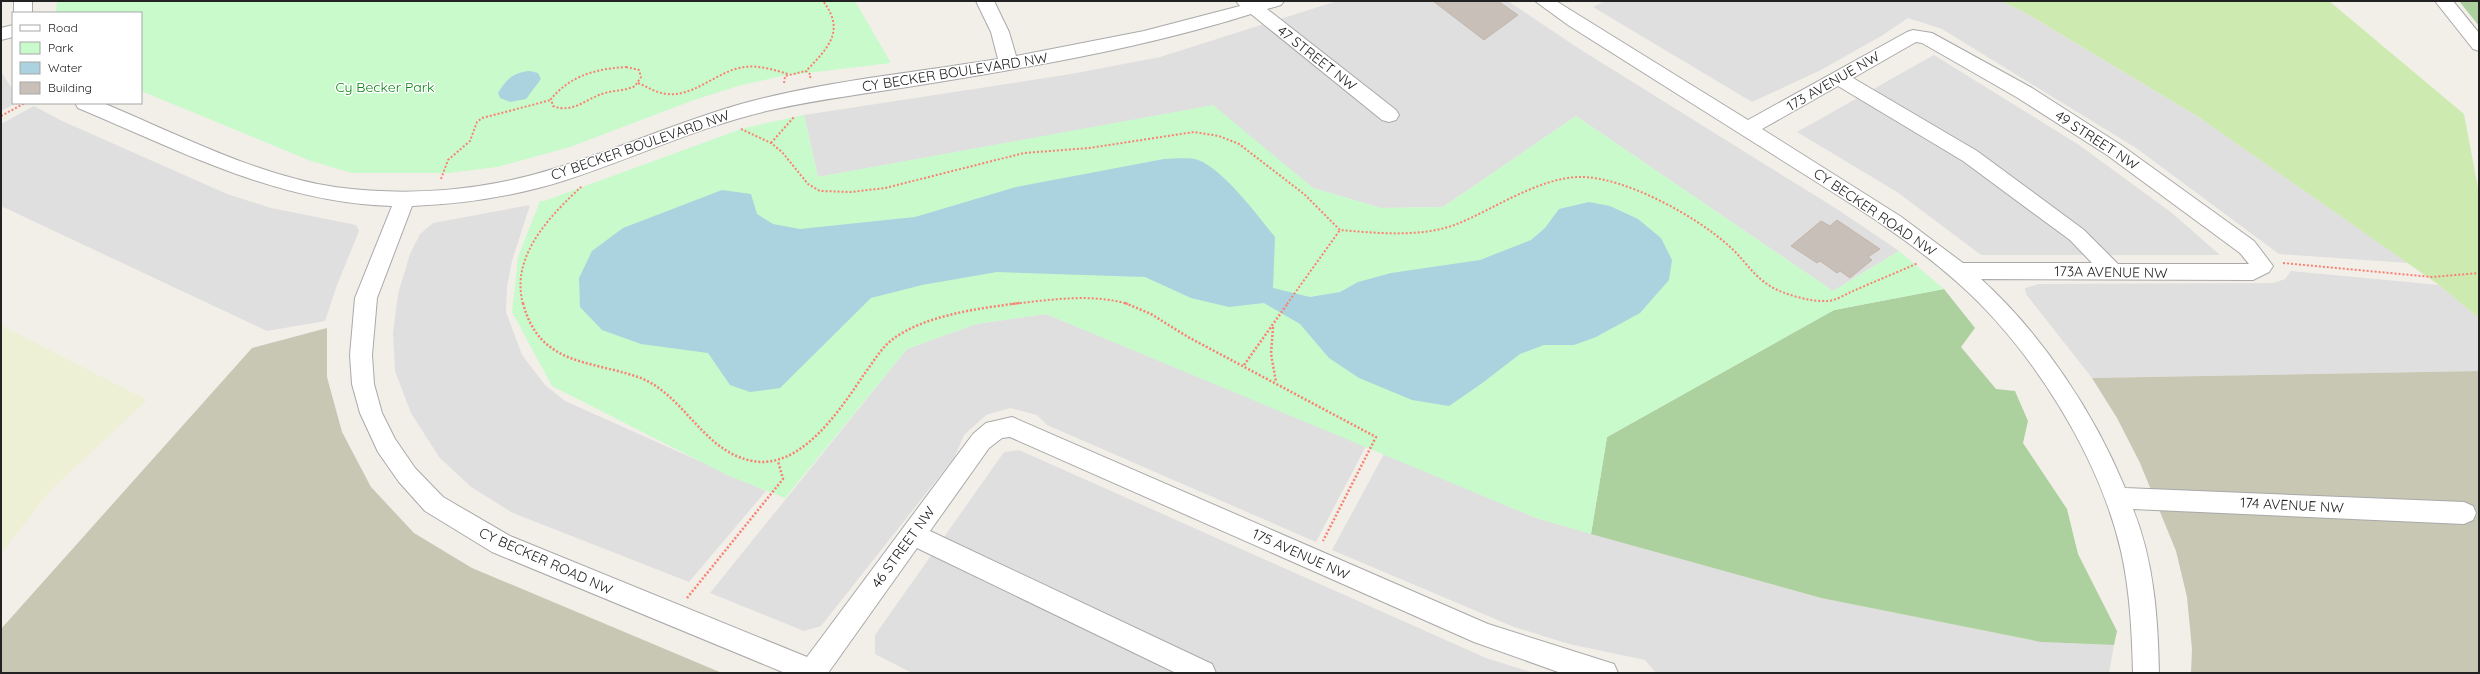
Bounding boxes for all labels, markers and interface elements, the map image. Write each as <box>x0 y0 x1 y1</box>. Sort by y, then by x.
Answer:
legend <box>12 12 142 104</box>
text: Road <box>48 20 78 35</box>
street label: 47 STREET NW <box>1274 21 1361 95</box>
text: Park <box>48 40 73 55</box>
street label: 173 AVENUE NW <box>1783 47 1883 115</box>
street label: CY BECKER BOULEVARD NW <box>861 48 1050 96</box>
text: Water <box>48 60 83 75</box>
park label: Cy Becker Park <box>335 78 435 96</box>
text: Building <box>48 80 92 95</box>
street label: CY BECKER BOULEVARD NW <box>548 106 732 184</box>
street label: 49 STREET NW <box>2052 106 2143 174</box>
street label: CY BECKER ROAD NW <box>1810 164 1940 260</box>
street label: 173A AVENUE NW <box>2054 262 2168 282</box>
street label: 174 AVENUE NW <box>2240 493 2345 517</box>
street label: 46 STREET NW <box>867 502 939 591</box>
street label: CY BECKER ROAD NW <box>476 523 616 599</box>
street label: 175 AVENUE NW <box>1250 525 1353 584</box>

